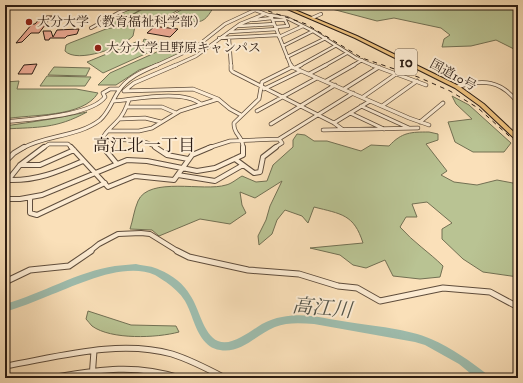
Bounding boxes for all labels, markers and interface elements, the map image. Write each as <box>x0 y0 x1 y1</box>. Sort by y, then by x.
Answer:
place label: 大分大学（教育福祉科学部） <box>37 14 206 30</box>
marker: 大分大学（教育福祉科学部） <box>24 17 34 27</box>
place label: 大分大学旦野原キャンパス <box>106 40 261 56</box>
marker: 大分大学旦野原キャンパス <box>93 43 103 53</box>
road number: 10 <box>395 49 417 75</box>
street label: 国道10号 <box>427 56 479 94</box>
district label: 高江北一丁目 <box>93 135 195 157</box>
water label: 高江川 <box>291 294 355 324</box>

